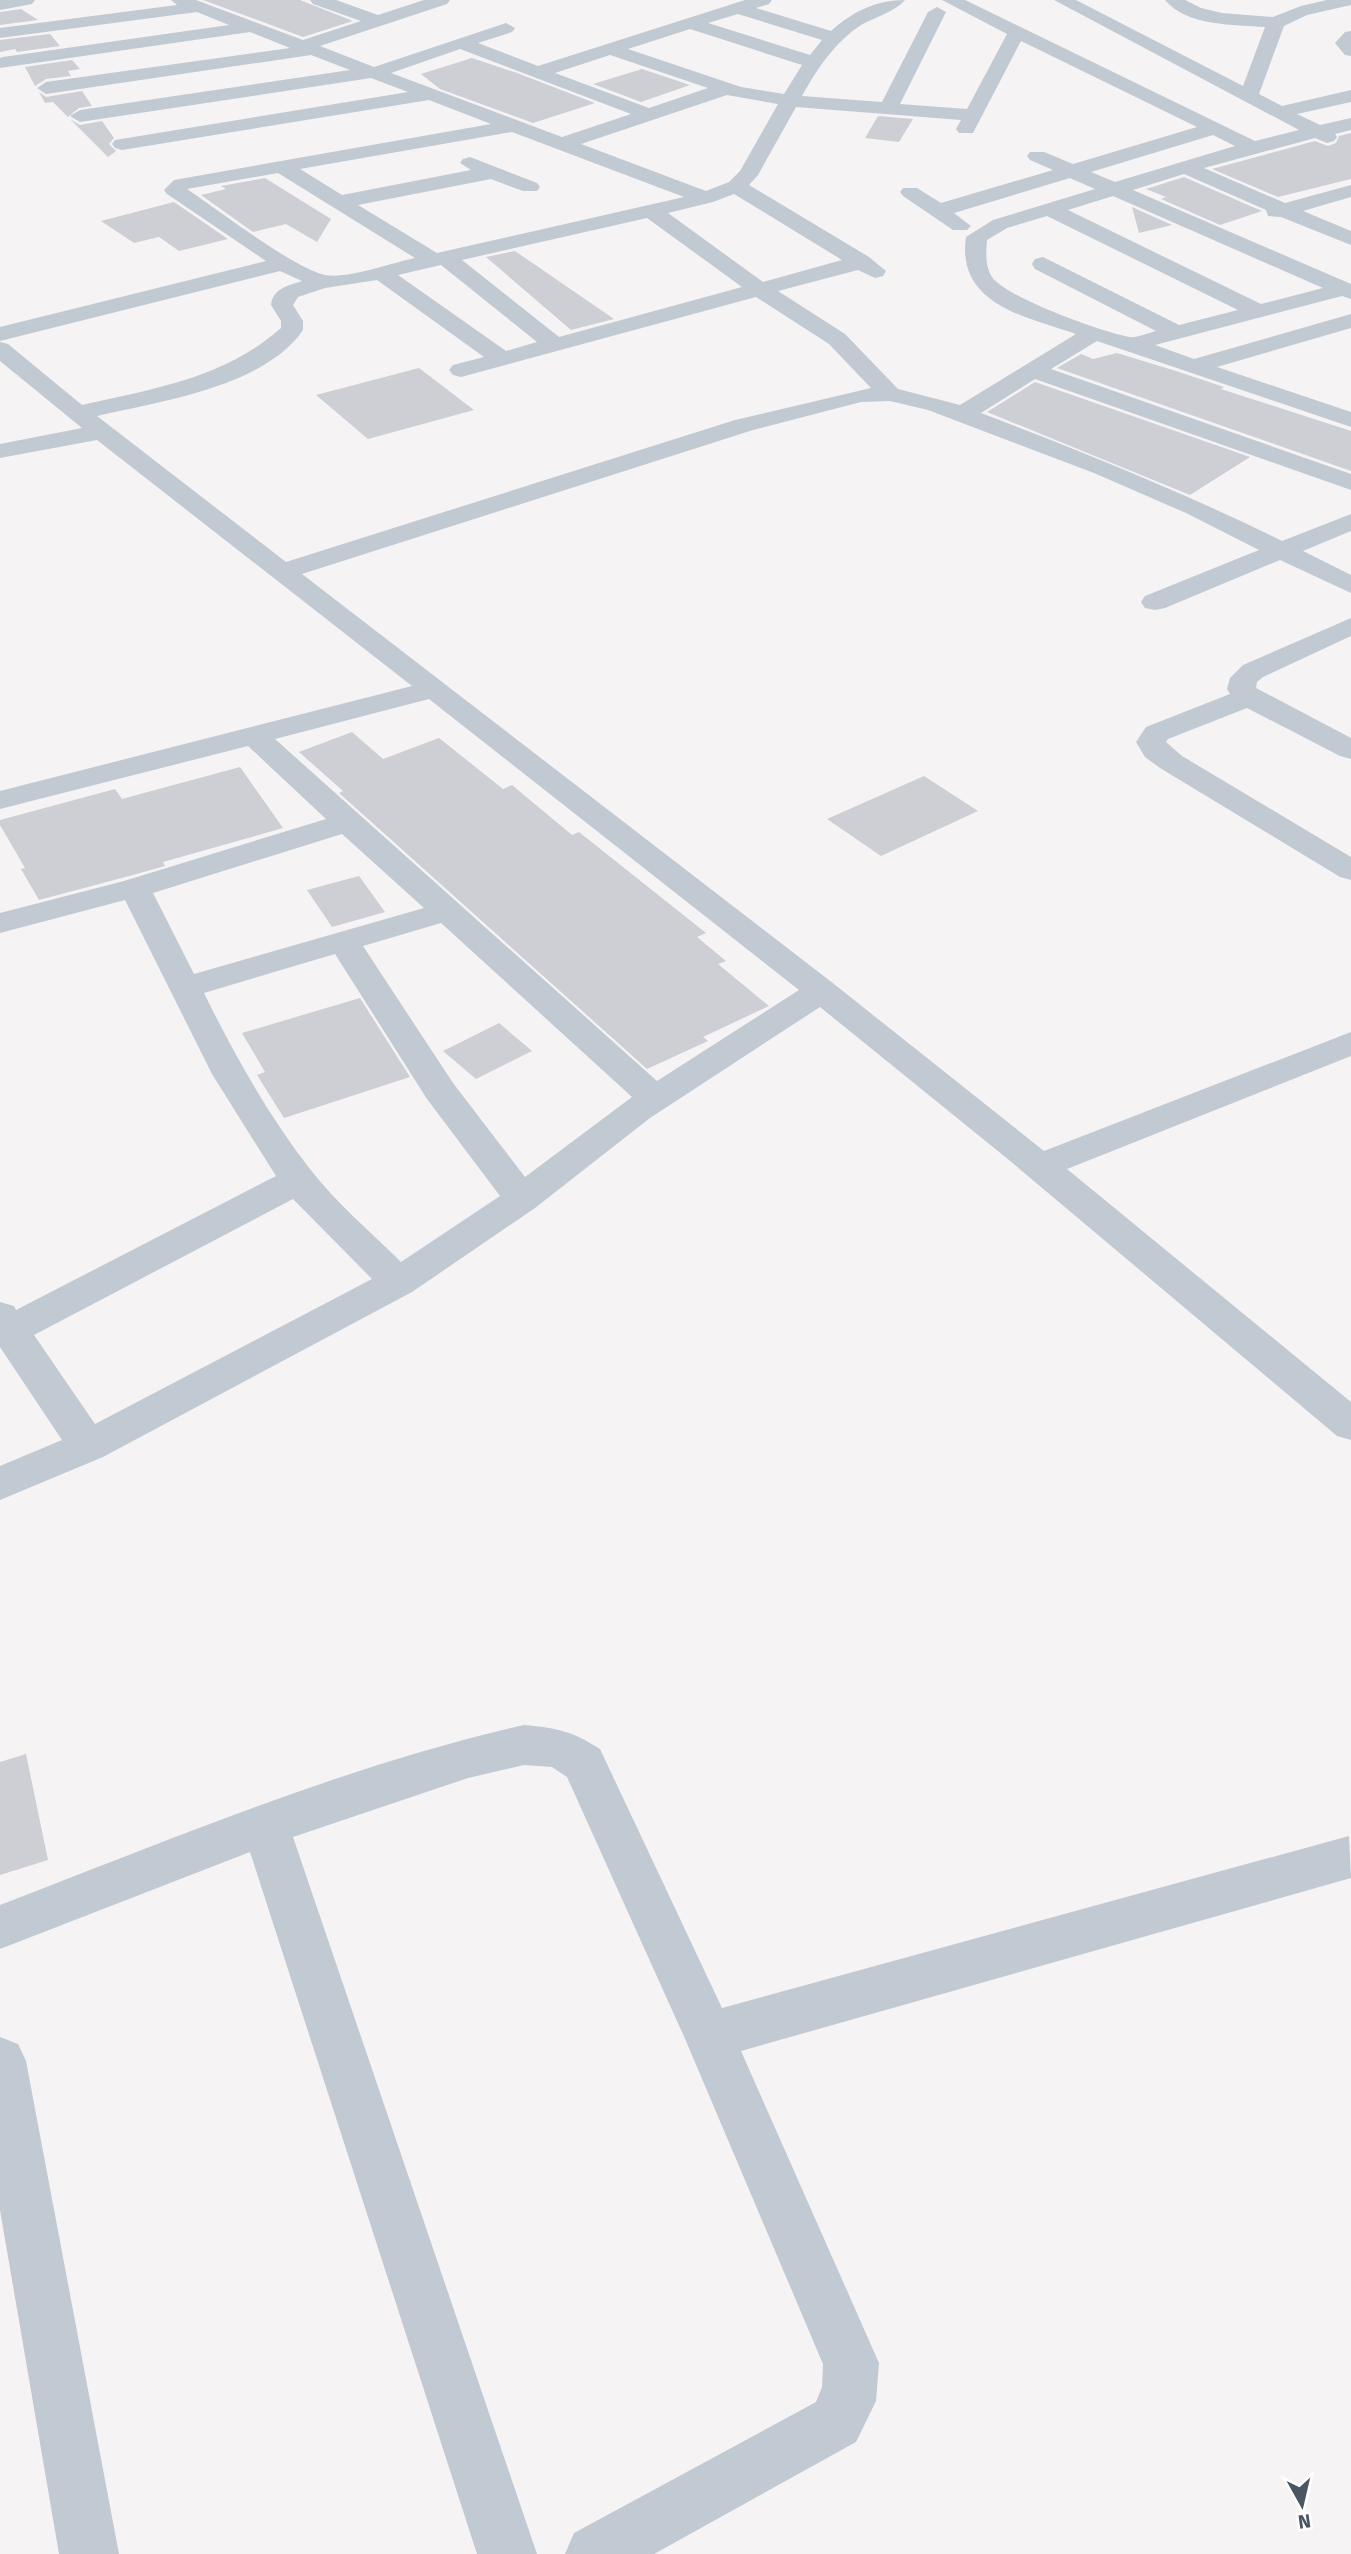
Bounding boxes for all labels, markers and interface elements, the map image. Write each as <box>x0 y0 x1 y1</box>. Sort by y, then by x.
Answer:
north arrow <box>1267 2470 1337 2540</box>
text: N <box>1296 2509 1312 2534</box>

